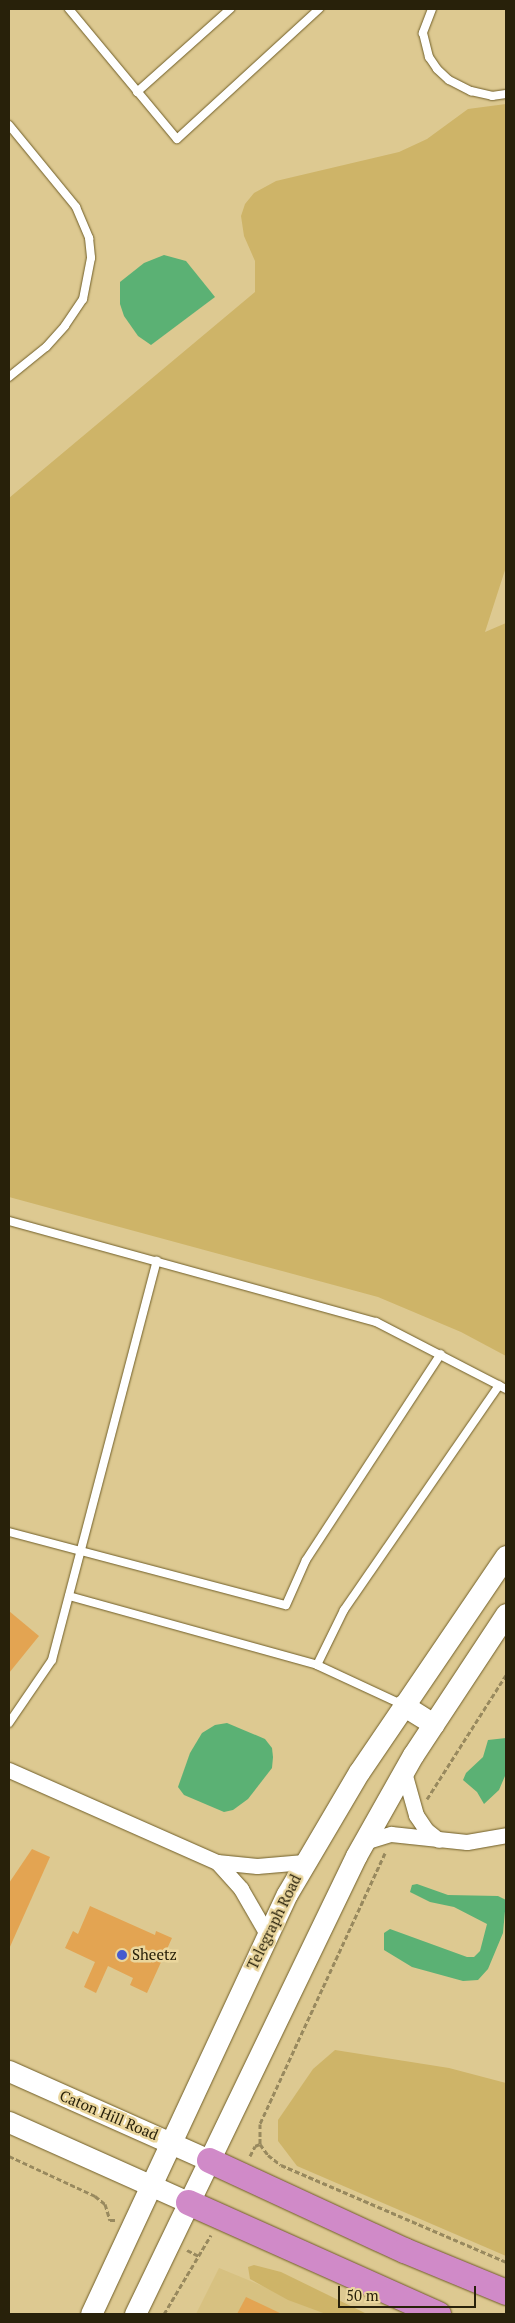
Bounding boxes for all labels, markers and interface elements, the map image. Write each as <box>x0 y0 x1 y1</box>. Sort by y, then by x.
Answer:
street label: Telegraph Road <box>243 1872 305 1972</box>
place label: Sheetz <box>132 1946 177 1964</box>
marker: Sheetz <box>116 1949 128 1961</box>
street label: Caton Hill Road <box>57 2086 161 2144</box>
scale bar <box>340 2276 478 2308</box>
text: 50 m <box>346 2285 379 2305</box>

